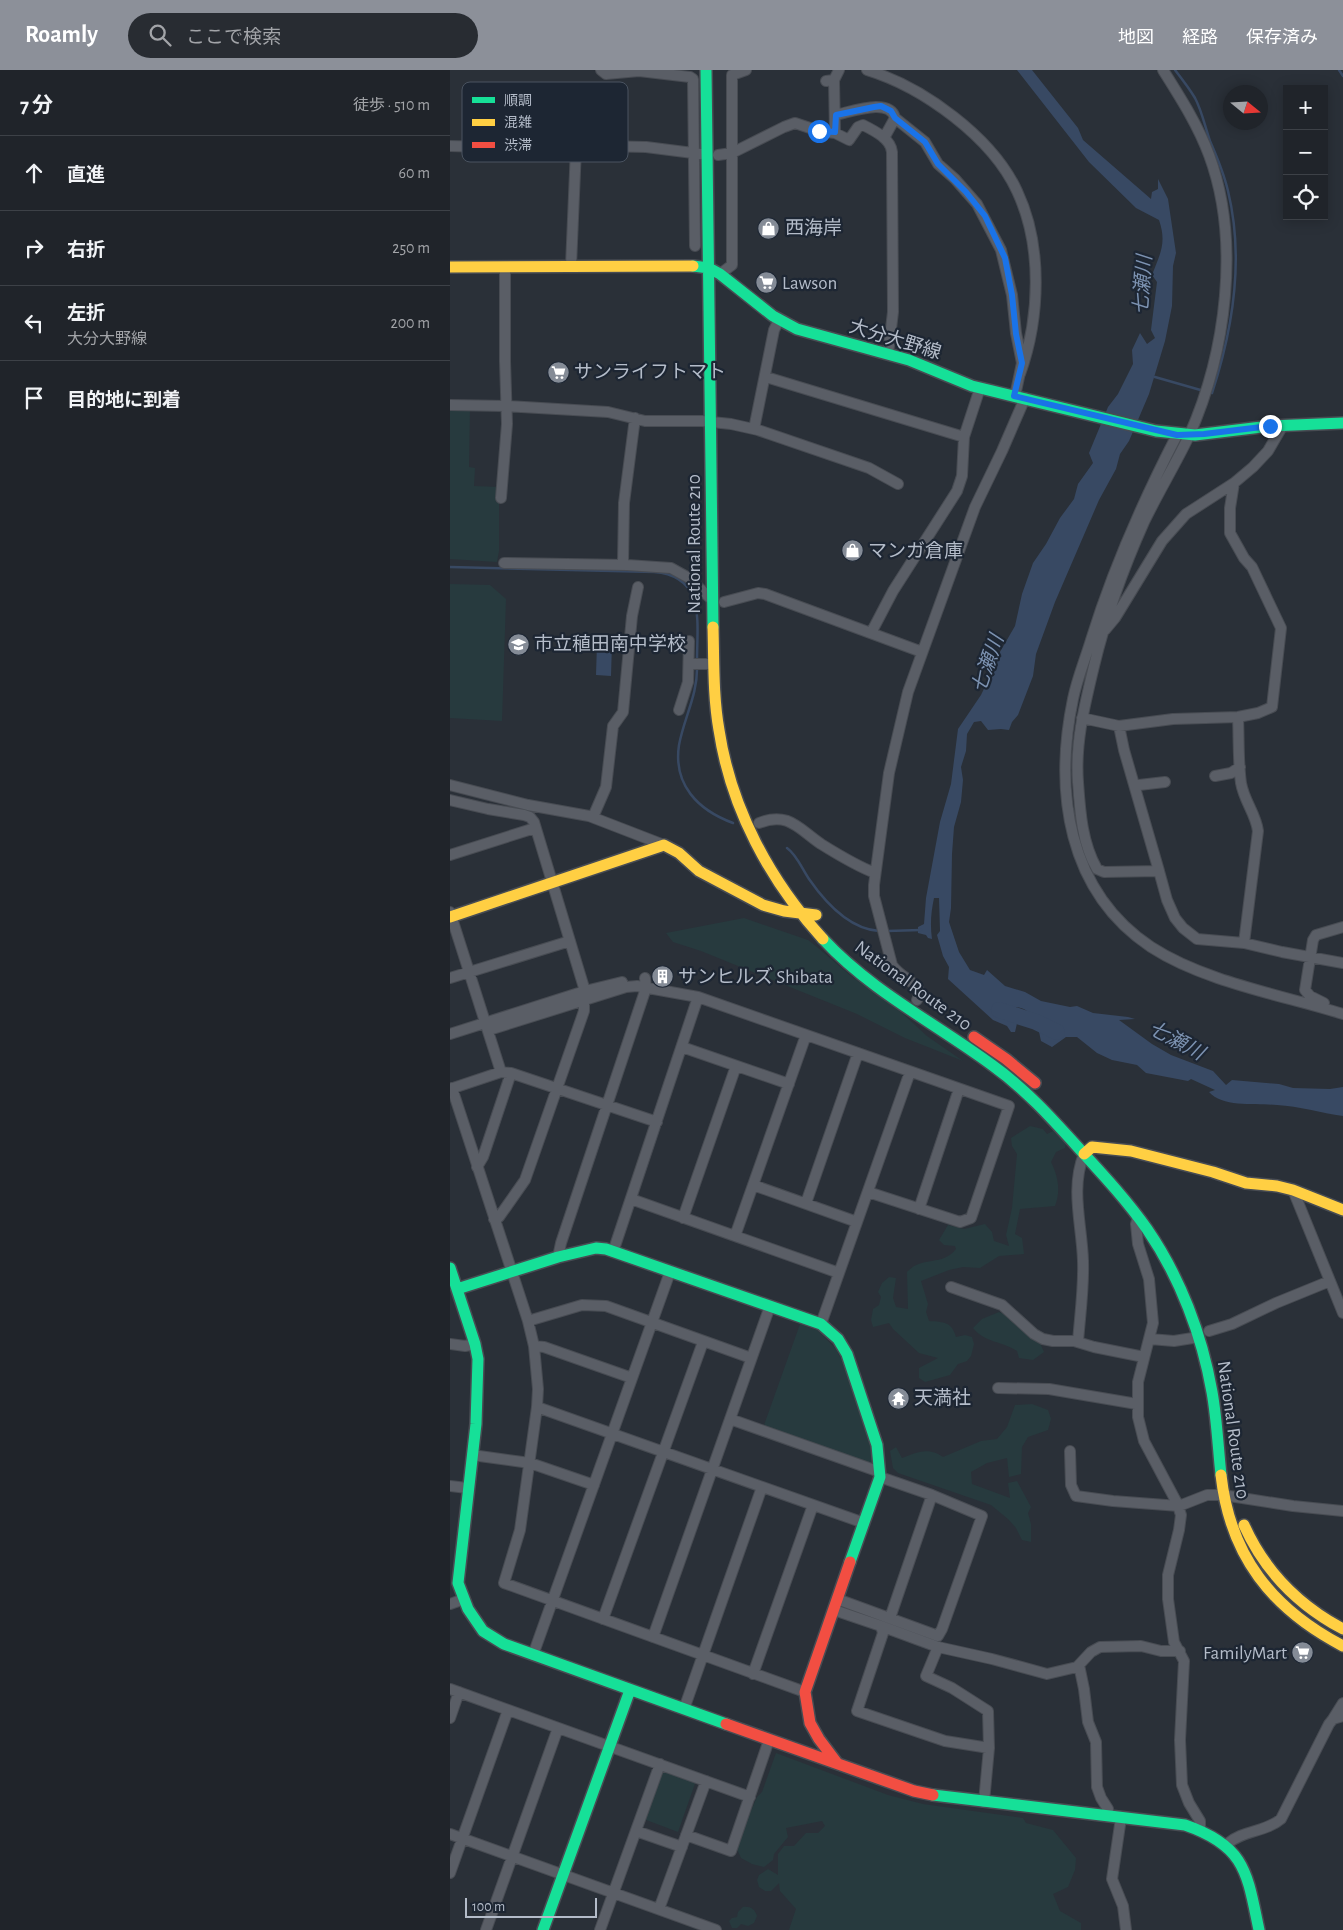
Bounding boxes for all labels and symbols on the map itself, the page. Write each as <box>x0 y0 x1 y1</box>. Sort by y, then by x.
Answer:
legend <box>462 82 628 162</box>
north arrow <box>1223 85 1268 130</box>
text: 順調 <box>504 94 532 108</box>
text: 混雑 <box>504 114 532 130</box>
route start <box>808 120 831 143</box>
text: 渋滞 <box>504 138 532 153</box>
shop icon: 西海岸 <box>757 216 781 240</box>
place label: 西海岸 <box>785 218 842 238</box>
water label: 七瀬川 <box>1130 252 1155 316</box>
supermarket icon: Lawson <box>754 271 778 295</box>
place label: Lawson <box>782 274 837 293</box>
street label: 大分大野線 <box>847 316 944 363</box>
supermarket icon: サンライフトマト <box>546 360 570 384</box>
place label: サンライフトマト <box>574 363 726 382</box>
route end <box>1259 415 1282 438</box>
street label: National Route 210 <box>685 474 704 614</box>
shop icon: マンガ倉庫 <box>840 539 864 563</box>
place label: マンガ倉庫 <box>868 541 963 561</box>
water label: 七瀬川 <box>968 630 1008 696</box>
school or university icon: 市立稙田南中学校 <box>506 632 530 656</box>
place label: 市立稙田南中学校 <box>534 633 686 654</box>
street label: National Route 210 <box>851 937 975 1035</box>
building icon: サンヒルズ Shibata <box>650 965 674 989</box>
place label: サンヒルズ Shibata <box>678 966 833 987</box>
water label: 七瀬川 <box>1145 1017 1209 1065</box>
street label: National Route 210 <box>1214 1360 1252 1500</box>
temple icon: 天満社 <box>886 1386 910 1410</box>
place label: 天満社 <box>914 1387 971 1408</box>
supermarket icon: FamilyMart <box>1291 1641 1315 1665</box>
place label: FamilyMart <box>1203 1644 1287 1663</box>
scale bar <box>465 1895 598 1918</box>

